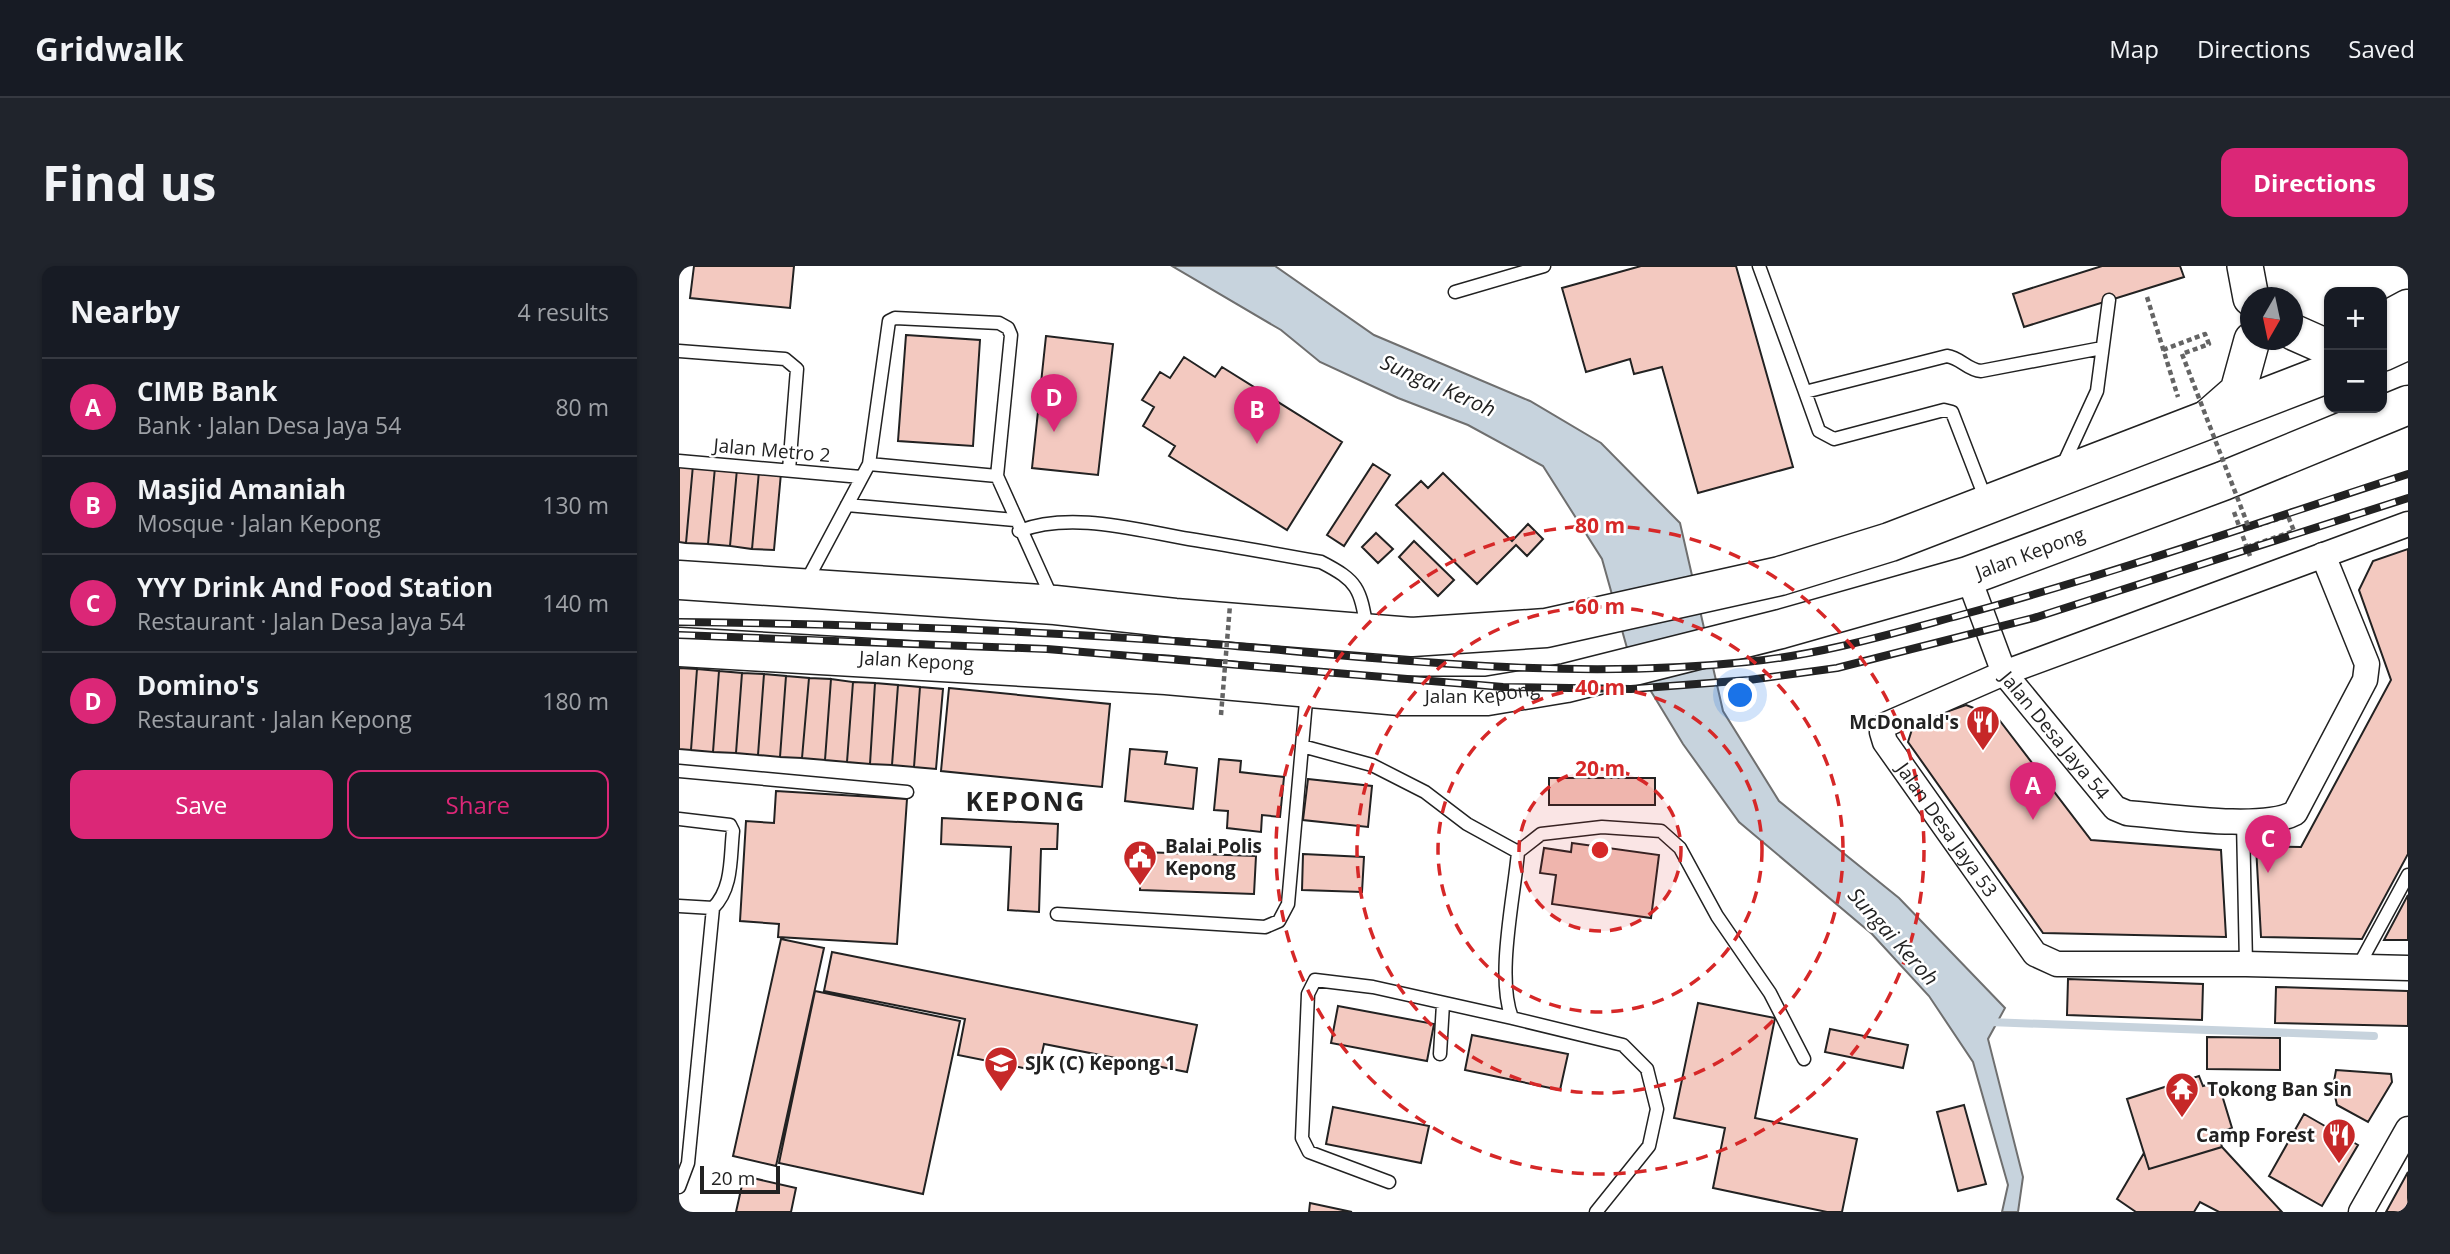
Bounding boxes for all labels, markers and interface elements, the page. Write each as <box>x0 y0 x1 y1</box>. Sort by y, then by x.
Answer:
text: Gridwalk <box>35 26 184 71</box>
text: Map <box>2109 32 2159 65</box>
text: Directions <box>2197 32 2310 65</box>
text: Saved <box>2348 32 2415 65</box>
button: Directions <box>2221 148 2408 217</box>
text: Find us <box>42 149 216 215</box>
north arrow <box>2240 287 2303 350</box>
map controls <box>2324 287 2387 413</box>
button: + <box>2324 287 2387 350</box>
text: Nearby <box>70 291 180 332</box>
text: 4 results <box>518 296 609 328</box>
water label: Sungai Keroh <box>1377 347 1500 423</box>
button: − <box>2324 350 2387 413</box>
text: CIMB Bank <box>137 373 277 409</box>
pin: D <box>1031 374 1077 432</box>
pin: B <box>1234 386 1280 444</box>
text: A <box>85 391 101 423</box>
text: 80 m <box>555 391 609 423</box>
text: Bank · Jalan Desa Jaya 54 <box>137 409 401 441</box>
street label: Jalan Metro 2 <box>711 432 831 468</box>
text: Masjid Amaniah <box>137 471 346 507</box>
text: B <box>85 489 101 521</box>
text: 130 m <box>542 489 609 521</box>
text: Mosque · Jalan Kepong <box>137 507 381 539</box>
text: 80 m <box>1575 511 1625 539</box>
street label: Jalan Kepong <box>1970 521 2088 586</box>
text: YYY Drink And Food Station <box>137 569 493 605</box>
text: C <box>86 587 100 619</box>
text: 140 m <box>542 587 609 619</box>
text: 60 m <box>1575 592 1625 620</box>
text: Restaurant · Jalan Desa Jaya 54 <box>137 605 465 637</box>
street label: Jalan Kepong <box>856 644 975 677</box>
street label: Jalan Desa Jaya 54 <box>1993 664 2116 805</box>
text: Domino's <box>137 667 259 703</box>
text: 40 m <box>1575 673 1625 701</box>
street label: Jalan Kepong <box>1423 675 1541 709</box>
your location <box>1723 678 1757 712</box>
text: D <box>84 685 102 717</box>
text: 180 m <box>542 685 609 717</box>
text: Restaurant · Jalan Kepong <box>137 703 412 735</box>
restaurant icon: McDonald's <box>1964 703 2002 752</box>
place label: McDonald's <box>1849 709 1959 735</box>
text: 20 m <box>1575 754 1625 782</box>
street label: Jalan Desa Jaya 53 <box>1889 756 2004 902</box>
pin: A <box>2010 762 2056 820</box>
button: Save <box>70 770 333 839</box>
button: Share <box>347 770 609 839</box>
district label: KEPONG <box>966 783 1086 819</box>
pin: C <box>2245 815 2291 873</box>
place label: Balai Polis Kepong <box>1165 833 1262 881</box>
public building icon: Balai Polis Kepong <box>1121 838 1159 887</box>
centre of rings <box>1588 838 1612 862</box>
water label: Sungai Keroh <box>1842 881 1945 991</box>
school or university icon: SJK (C) Kepong 1 <box>982 1044 1020 1093</box>
place label: SJK (C) Kepong 1 <box>1025 1050 1176 1076</box>
temple icon: Tokong Ban Sin <box>2163 1070 2201 1119</box>
place label: Tokong Ban Sin <box>2207 1076 2352 1102</box>
restaurant icon: Camp Forest <box>2320 1116 2358 1165</box>
place label: Camp Forest <box>2196 1122 2315 1148</box>
scale bar <box>700 1163 781 1195</box>
text: 20 m <box>711 1165 755 1191</box>

